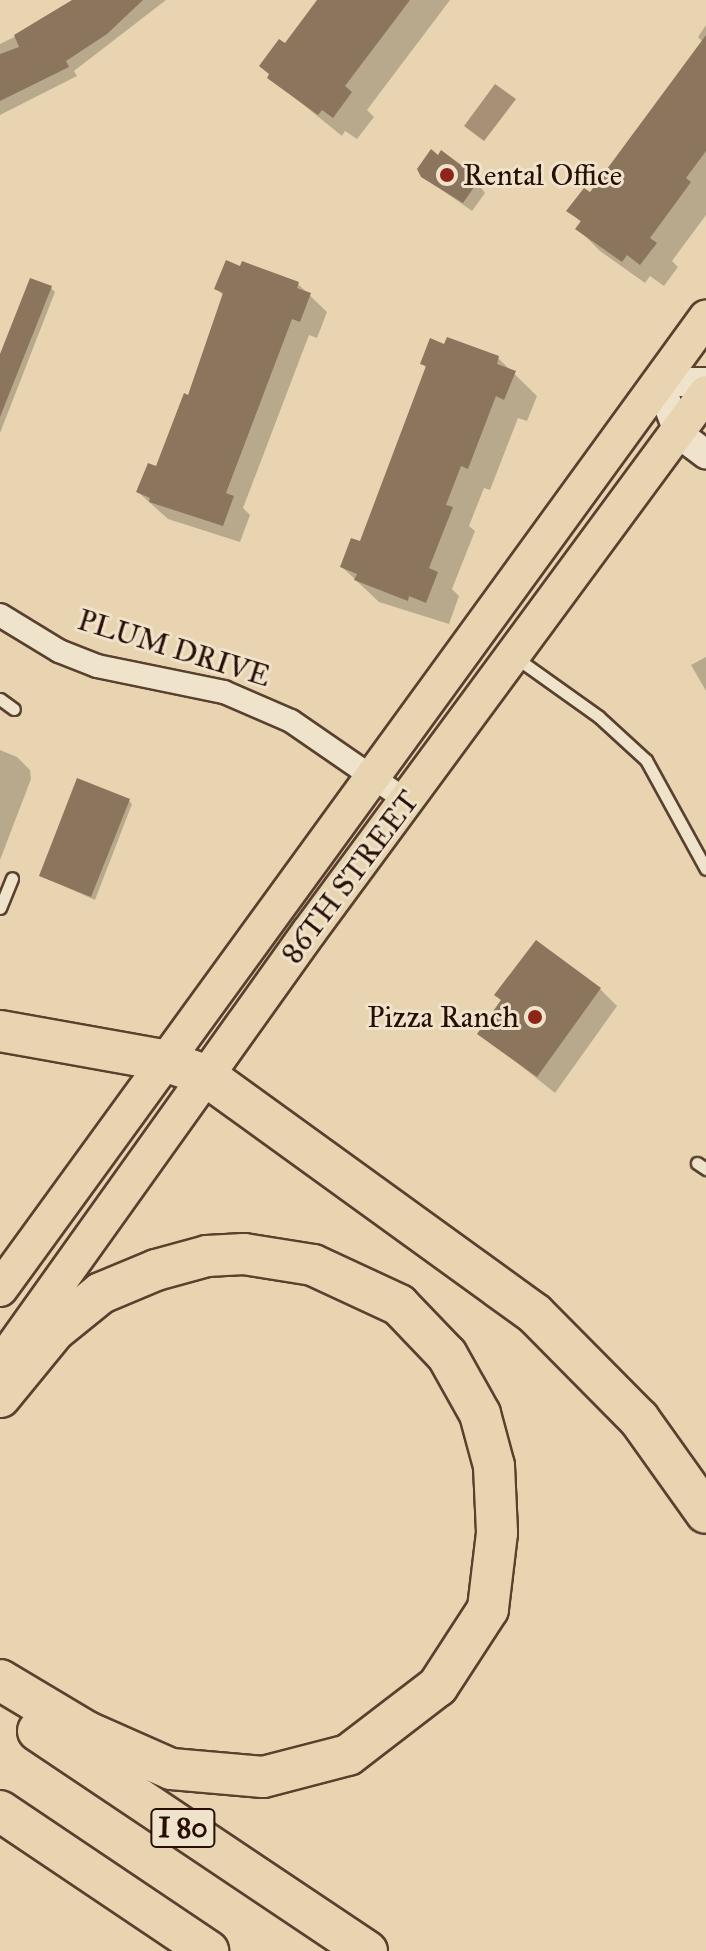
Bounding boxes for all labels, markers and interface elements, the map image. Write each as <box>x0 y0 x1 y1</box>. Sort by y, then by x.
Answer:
place label: Rental Office <box>463 157 622 193</box>
marker: Rental Office <box>438 166 456 184</box>
street label: PLUM DRIVE <box>73 602 275 694</box>
street label: 86TH STREET <box>273 784 427 970</box>
place label: Pizza Ranch <box>367 999 519 1035</box>
marker: Pizza Ranch <box>526 1008 544 1026</box>
road number: I 80 <box>149 1804 217 1852</box>

